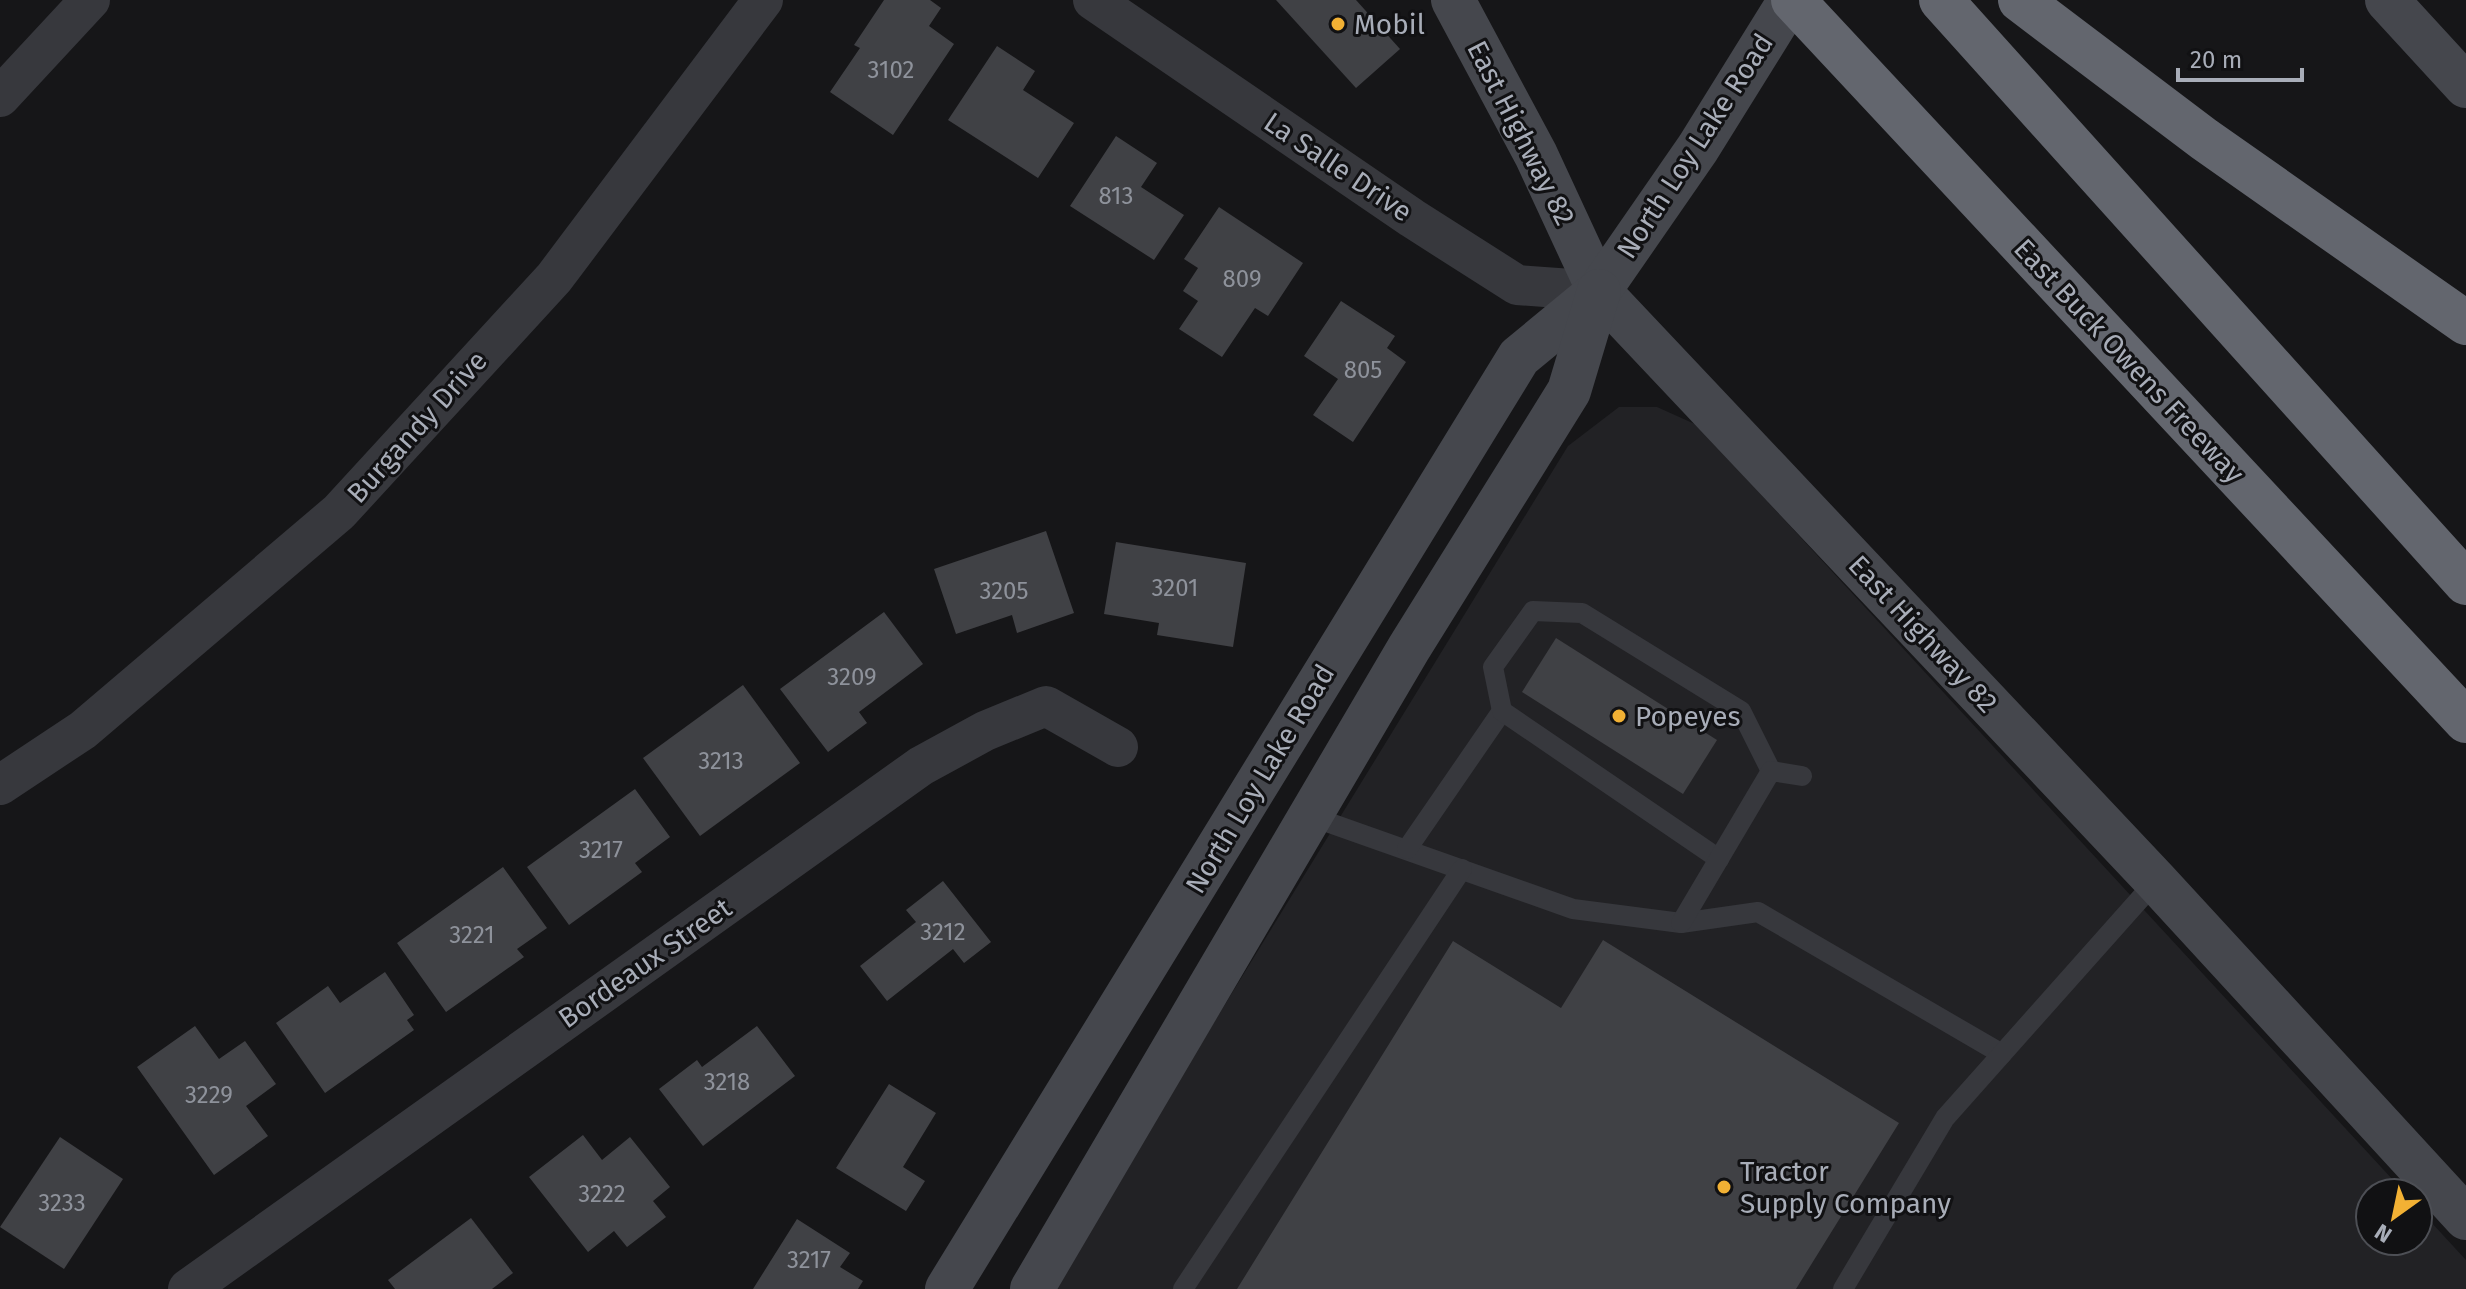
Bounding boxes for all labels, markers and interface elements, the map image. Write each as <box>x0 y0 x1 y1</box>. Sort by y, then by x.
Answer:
place label: Mobil <box>1354 8 1425 41</box>
marker: Mobil <box>1329 15 1347 33</box>
street label: North Loy Lake Road <box>1610 28 1780 264</box>
scale bar <box>2178 32 2302 82</box>
street label: East Highway 82 <box>1460 35 1582 231</box>
text: 20 m <box>2190 46 2242 74</box>
house number: 3102 <box>868 56 914 84</box>
street label: La Salle Drive <box>1258 105 1418 229</box>
house number: 813 <box>1099 182 1133 210</box>
street label: East Buck Owens Freeway <box>2007 232 2251 490</box>
house number: 809 <box>1223 265 1261 293</box>
street label: Burgandy Drive <box>340 344 494 510</box>
house number: 805 <box>1344 356 1382 384</box>
street label: East Highway 82 <box>1842 549 2004 719</box>
house number: 3201 <box>1152 574 1198 602</box>
house number: 3205 <box>979 577 1029 605</box>
street label: North Loy Lake Road <box>1179 659 1341 899</box>
house number: 3209 <box>827 663 877 691</box>
place label: Popeyes <box>1635 700 1741 733</box>
marker: Popeyes <box>1610 707 1628 725</box>
house number: 3213 <box>698 747 744 775</box>
house number: 3217 <box>579 836 623 864</box>
street label: Bordeaux Street <box>552 891 739 1035</box>
house number: 3212 <box>920 918 966 946</box>
house number: 3221 <box>449 921 495 949</box>
house number: 3218 <box>704 1068 750 1096</box>
house number: 3229 <box>185 1081 233 1109</box>
place label: Tractor Supply Company <box>1740 1155 1951 1220</box>
north arrow <box>2354 1177 2434 1257</box>
marker: Tractor Supply Company <box>1715 1178 1733 1196</box>
house number: 3222 <box>578 1180 626 1208</box>
house number: 3233 <box>38 1189 86 1217</box>
text: N <box>2370 1218 2397 1249</box>
house number: 3217 <box>787 1246 831 1274</box>

